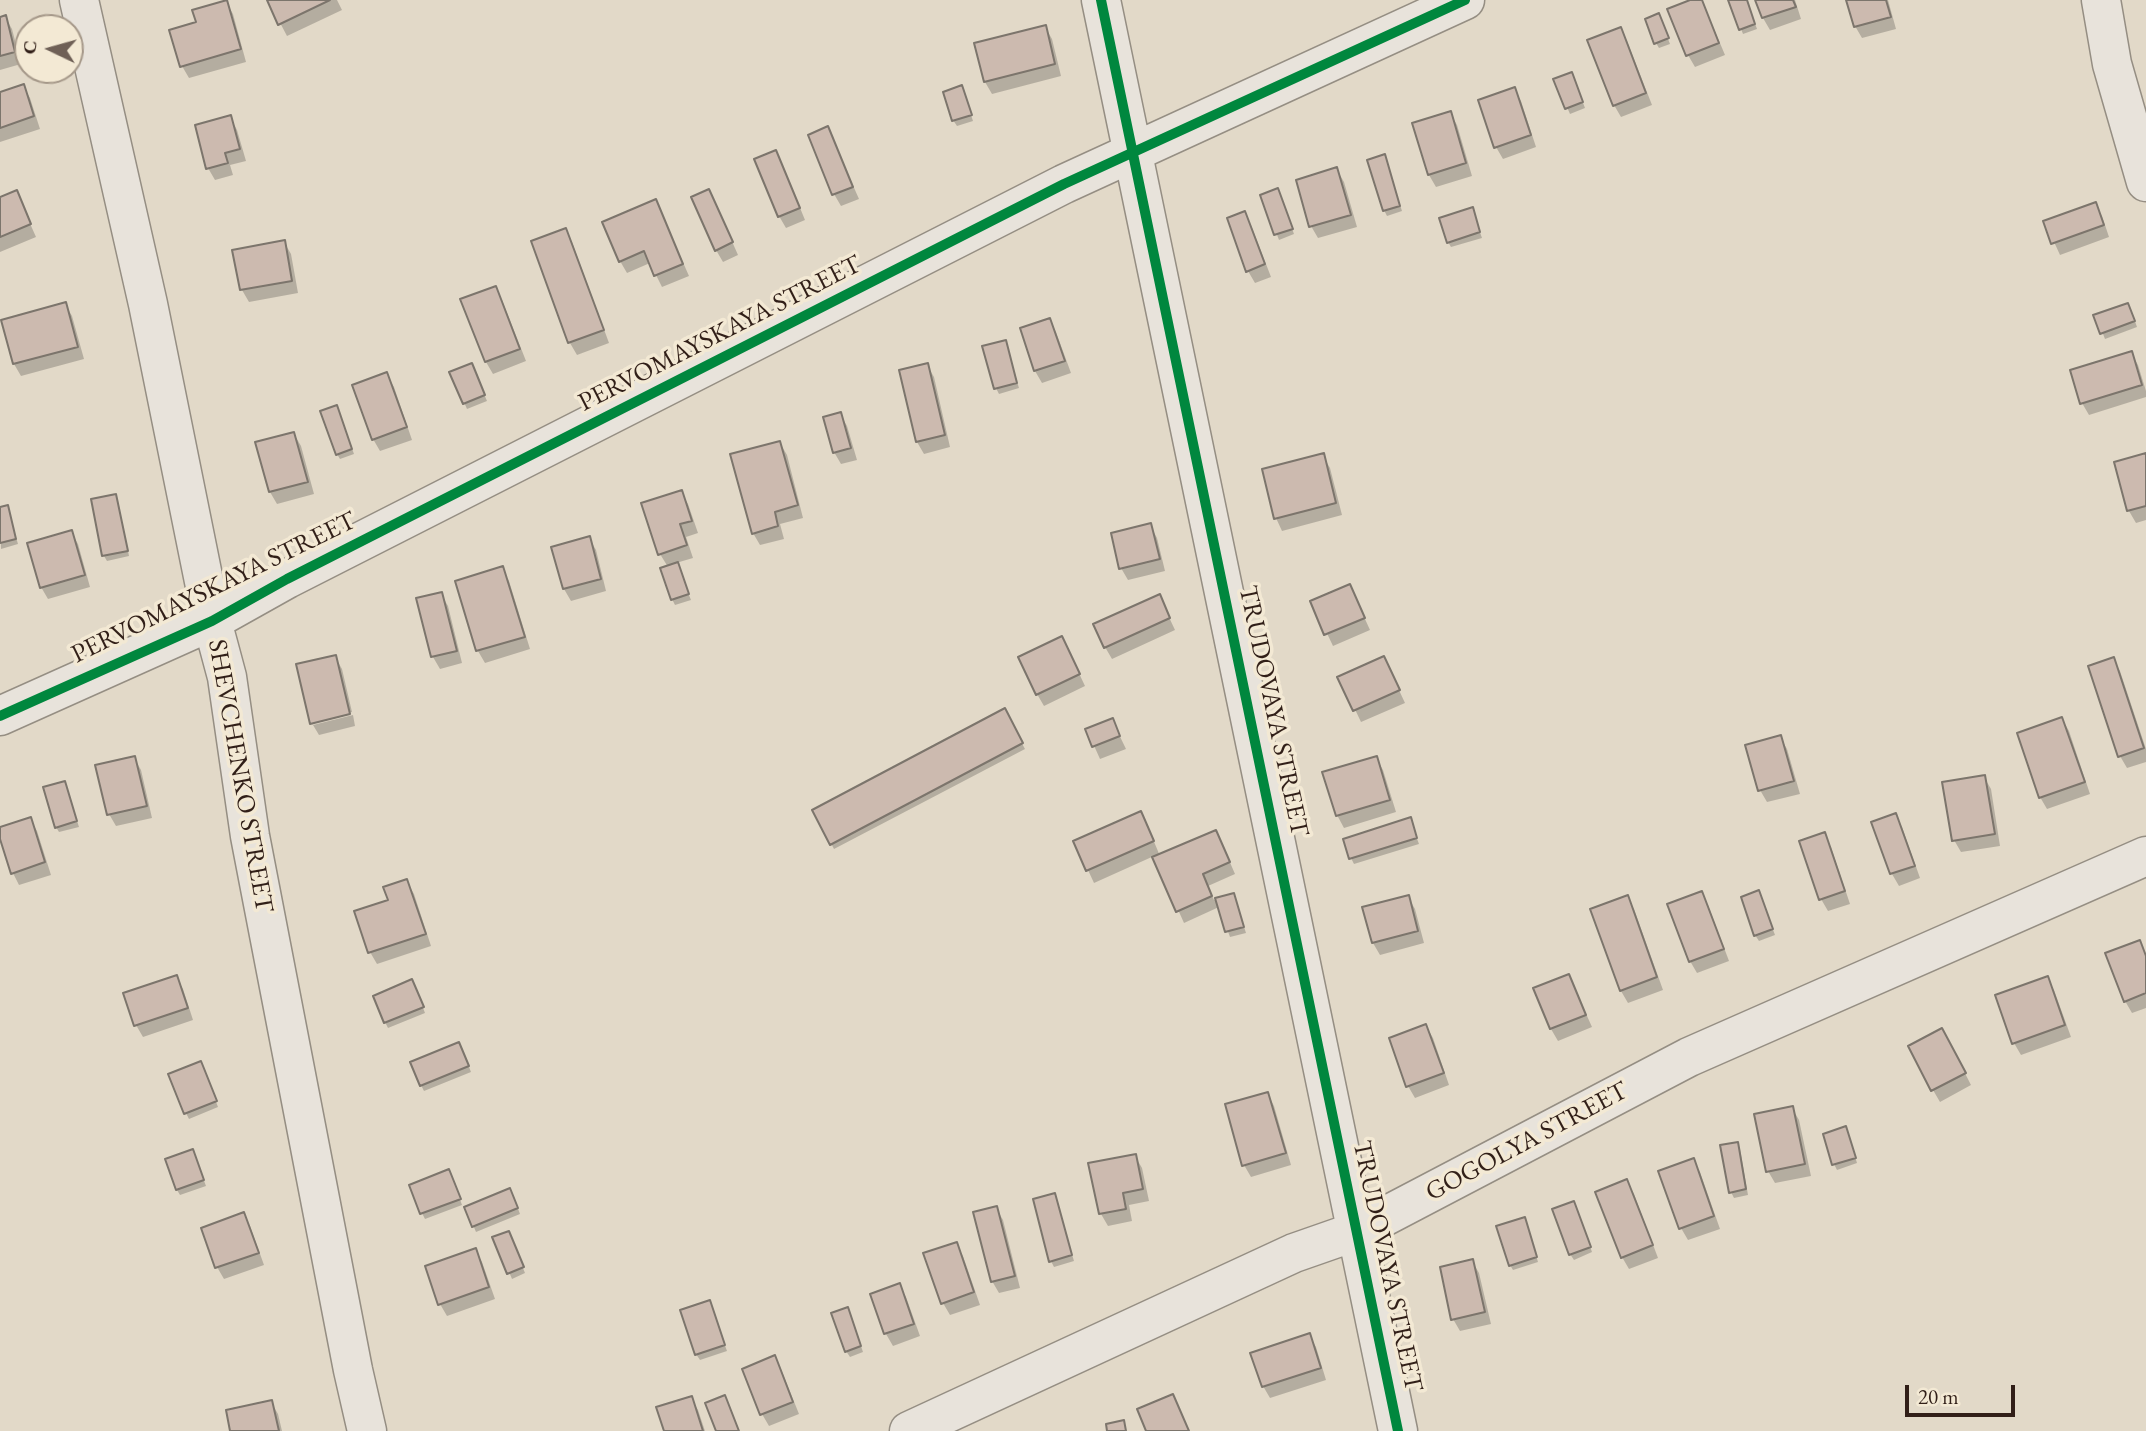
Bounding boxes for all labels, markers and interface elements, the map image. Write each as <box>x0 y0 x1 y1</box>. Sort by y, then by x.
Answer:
north arrow <box>14 14 84 84</box>
text: С <box>17 40 43 55</box>
street label: PERVOMAYSKAYA STREET <box>573 249 867 419</box>
street label: PERVOMAYSKAYA STREET <box>66 505 362 671</box>
street label: TRUDOVAYA STREET <box>1231 583 1315 839</box>
street label: SHEVCHENKO STREET <box>201 637 279 915</box>
street label: GOGOLYA STREET <box>1421 1076 1633 1208</box>
street label: TRUDOVAYA STREET <box>1345 1138 1429 1394</box>
scale bar <box>1908 1372 2018 1416</box>
text: 20 m <box>1918 1383 1959 1410</box>

